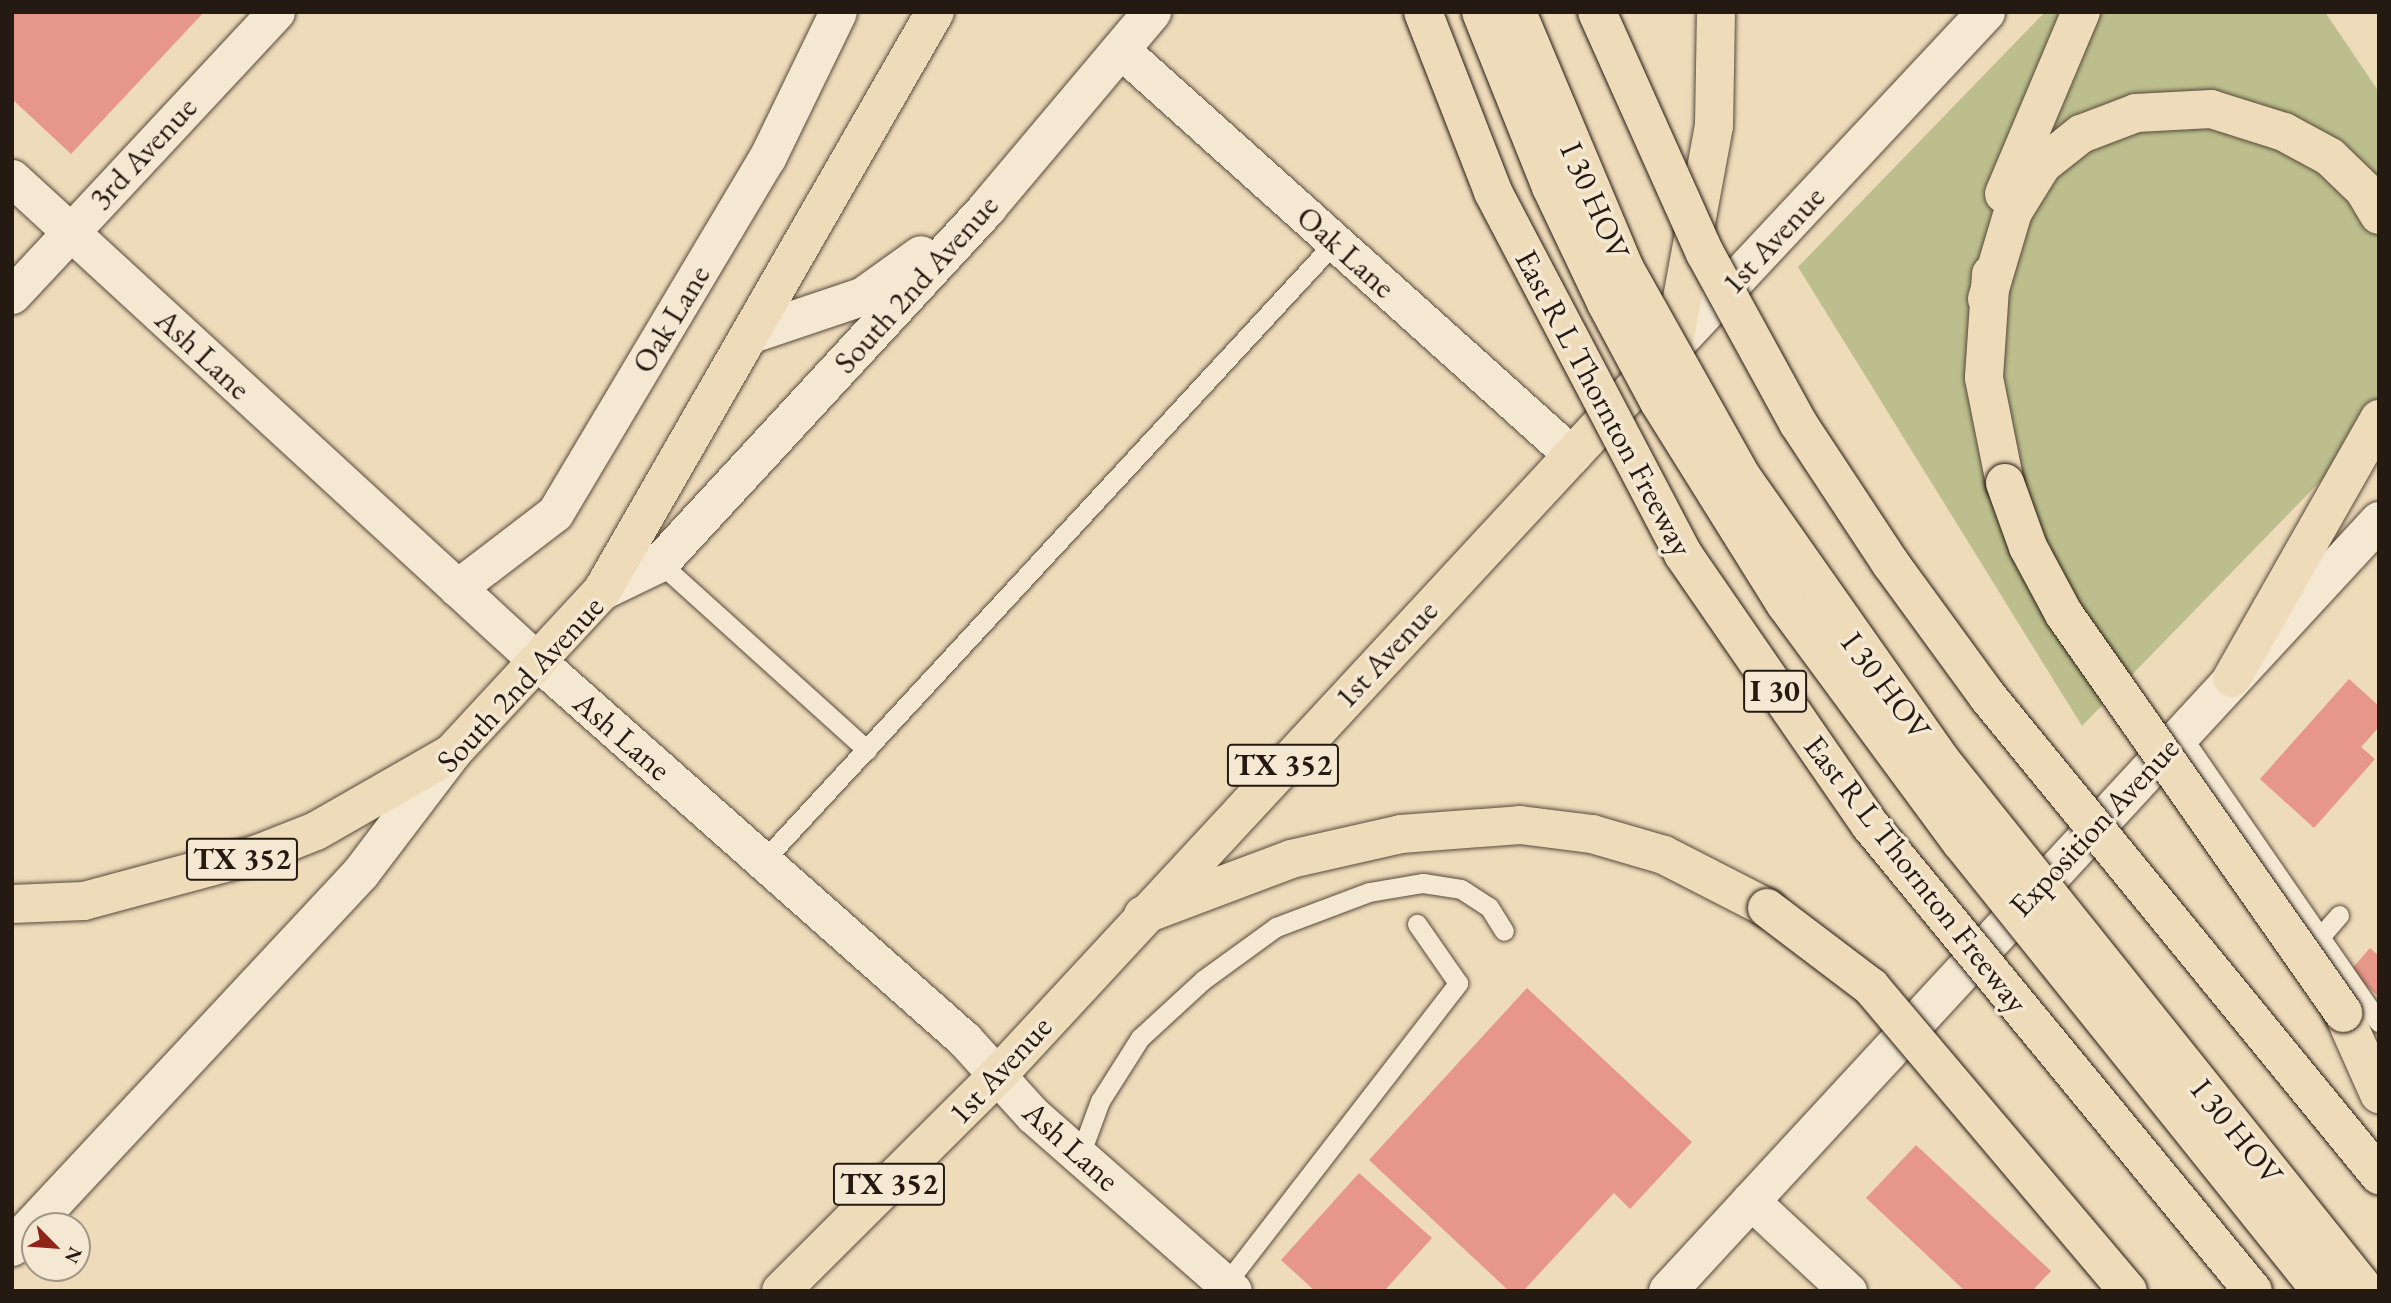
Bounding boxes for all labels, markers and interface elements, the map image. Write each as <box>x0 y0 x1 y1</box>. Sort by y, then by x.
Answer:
street label: 3rd Avenue <box>81 89 205 217</box>
street label: I 30 HOV <box>1552 136 1638 266</box>
street label: 1st Avenue <box>1713 178 1833 302</box>
street label: South 2nd Avenue <box>826 187 1006 381</box>
street label: Oak Lane <box>1289 198 1403 306</box>
street label: East R L Thornton Freeway <box>1507 243 1701 563</box>
street label: Oak Lane <box>624 258 718 380</box>
street label: Ash Lane <box>147 300 259 408</box>
street label: South 2nd Avenue <box>428 588 612 780</box>
street label: 1st Avenue <box>1326 592 1446 716</box>
street label: I 30 HOV <box>1833 624 1939 748</box>
road number: I 30 <box>1742 664 1808 718</box>
street label: Ash Lane <box>566 683 678 789</box>
street label: East R L Thornton Freeway <box>1796 728 2036 1020</box>
street label: Exposition Avenue <box>2001 729 2187 925</box>
road number: TX 352 <box>1225 738 1341 792</box>
road number: TX 352 <box>184 832 300 886</box>
street label: 1st Avenue <box>940 1008 1060 1132</box>
street label: I 30 HOV <box>2183 1071 2291 1193</box>
street label: Ash Lane <box>1015 1093 1127 1199</box>
road number: TX 352 <box>831 1158 947 1210</box>
north arrow <box>21 1212 91 1282</box>
text: N <box>59 1243 88 1267</box>

